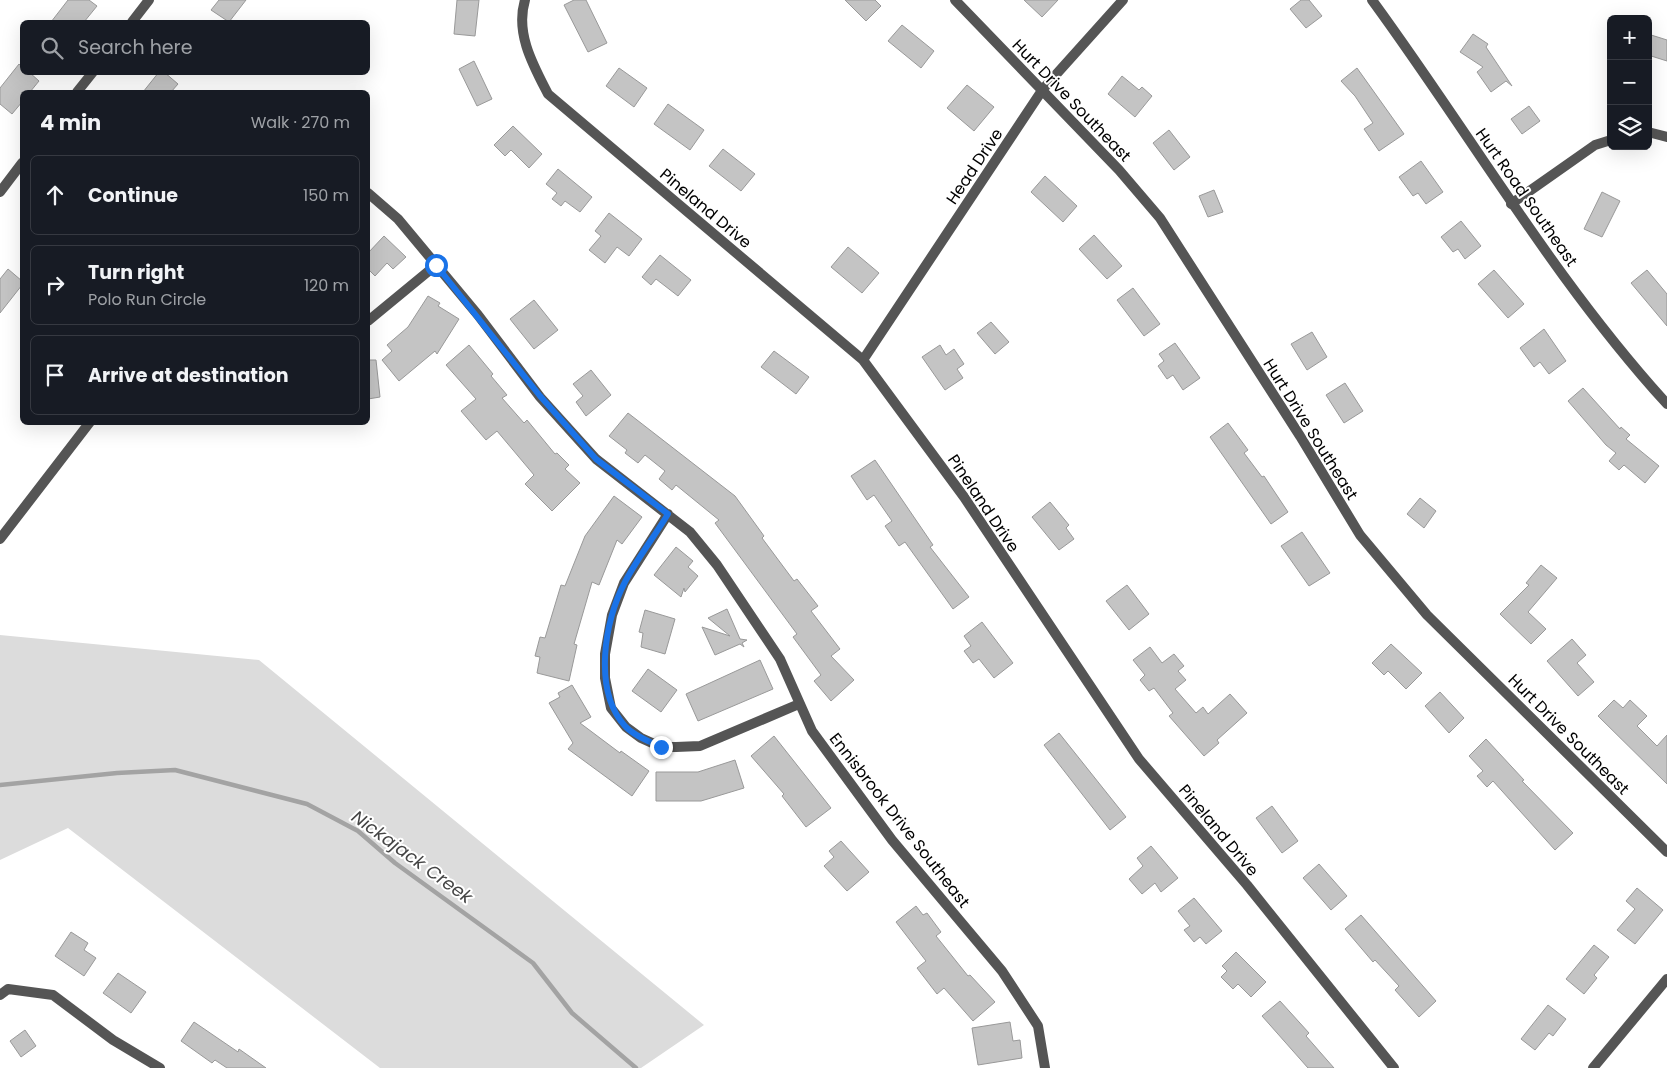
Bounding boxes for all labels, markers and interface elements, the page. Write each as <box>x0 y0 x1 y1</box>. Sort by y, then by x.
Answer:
map controls <box>1607 15 1652 150</box>
button: + <box>1607 15 1652 60</box>
search box <box>20 20 370 75</box>
icon: search <box>38 34 66 62</box>
text: Search here <box>78 34 192 61</box>
street label: Hurt Drive Southeast <box>1007 34 1137 167</box>
button: − <box>1607 60 1652 105</box>
button: layers <box>1607 105 1652 150</box>
text: 4 min <box>40 108 101 137</box>
text: Walk · 270 m <box>251 111 350 134</box>
street label: Hurt Road Southeast <box>1470 123 1583 271</box>
street label: Head Drive <box>941 124 1008 209</box>
street label: Pineland Drive <box>655 163 757 254</box>
icon: ahead <box>41 181 69 209</box>
text: Continue <box>88 182 178 209</box>
text: 150 m <box>303 184 349 207</box>
route start <box>425 254 448 277</box>
text: Turn right <box>88 259 184 286</box>
icon: right <box>41 271 69 299</box>
text: 120 m <box>304 274 349 297</box>
text: Polo Run Circle <box>88 288 206 311</box>
street label: Hurt Drive Southeast <box>1258 354 1364 504</box>
icon: arrive <box>41 361 69 389</box>
text: Arrive at destination <box>88 362 289 389</box>
street label: Pineland Drive <box>942 450 1025 557</box>
street label: Hurt Drive Southeast <box>1503 669 1634 800</box>
street label: Ennisbrook Drive Southeast <box>824 728 975 913</box>
route end <box>650 736 673 759</box>
street label: Pineland Drive <box>1173 779 1264 881</box>
water label: Nickajack Creek <box>347 804 478 909</box>

